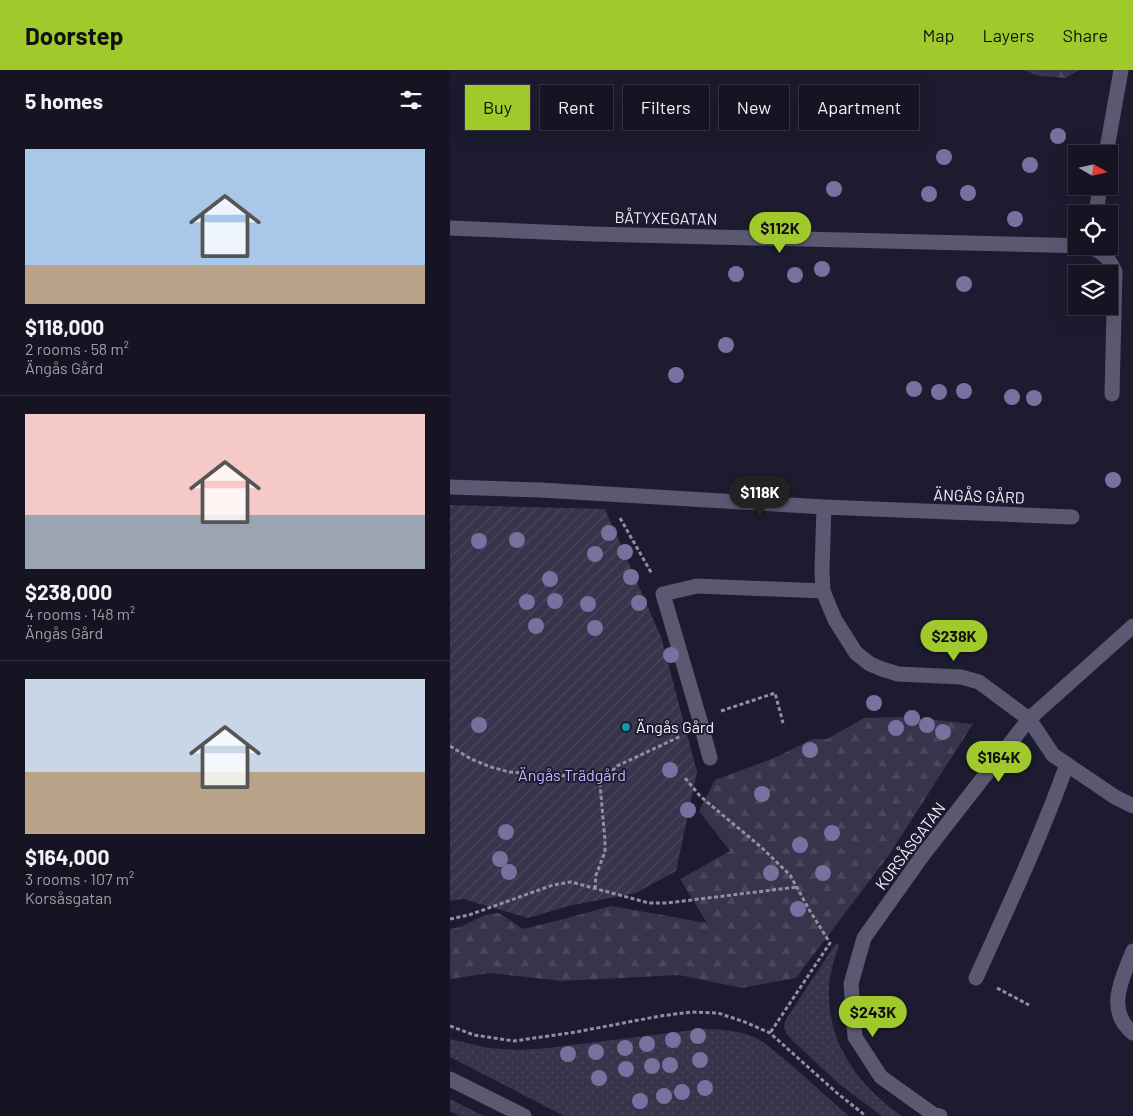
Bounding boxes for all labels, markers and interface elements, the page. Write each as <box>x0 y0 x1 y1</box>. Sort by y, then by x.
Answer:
text: Doorstep <box>25 21 123 50</box>
text: Map <box>922 24 954 46</box>
text: Layers <box>982 24 1035 46</box>
text: Share <box>1063 24 1108 46</box>
chip: Buy <box>465 85 530 130</box>
chip: Rent <box>540 85 613 130</box>
chip: Filters <box>623 85 709 130</box>
chip: New <box>719 85 789 130</box>
chip: Apartment <box>799 85 919 130</box>
icon: filters <box>397 86 425 114</box>
text: 5 homes <box>25 88 103 113</box>
north arrow <box>1068 145 1118 195</box>
map controls <box>1068 145 1118 315</box>
icon: home <box>180 181 270 271</box>
button: locate <box>1068 205 1118 255</box>
street label: BÅTYXEGATAN <box>614 207 718 228</box>
pin: $112K <box>745 212 815 254</box>
text: $112K <box>760 218 800 237</box>
button: layers <box>1068 265 1118 315</box>
text: $118,000 <box>25 314 104 339</box>
text: 2 rooms · 58 m² <box>25 339 129 358</box>
text: Ängås Gård <box>25 358 103 377</box>
icon: home <box>180 447 270 537</box>
pin: $118K <box>725 476 795 518</box>
text: $118K <box>740 482 780 501</box>
street label: ÄNGÅS GÅRD <box>933 484 1025 507</box>
text: $238,000 <box>25 579 112 604</box>
text: 4 rooms · 148 m² <box>25 604 135 623</box>
pin: $238K <box>919 620 989 662</box>
text: Ängås Gård <box>25 623 103 642</box>
text: $238K <box>931 626 977 645</box>
icon: home <box>180 712 270 802</box>
place label: Ängås Gård <box>636 717 714 736</box>
marker: Ängås Gård <box>620 721 632 733</box>
pin: $164K <box>964 740 1034 783</box>
text: $164K <box>977 747 1021 766</box>
park label: Ängås Trädgård <box>518 765 626 784</box>
street label: KORSÅSGATAN <box>871 798 949 893</box>
text: $164,000 <box>25 844 109 869</box>
text: 3 rooms · 107 m² <box>25 869 134 888</box>
text: Korsåsgatan <box>25 888 112 907</box>
pin: $243K <box>838 996 908 1038</box>
text: $243K <box>850 1002 896 1021</box>

